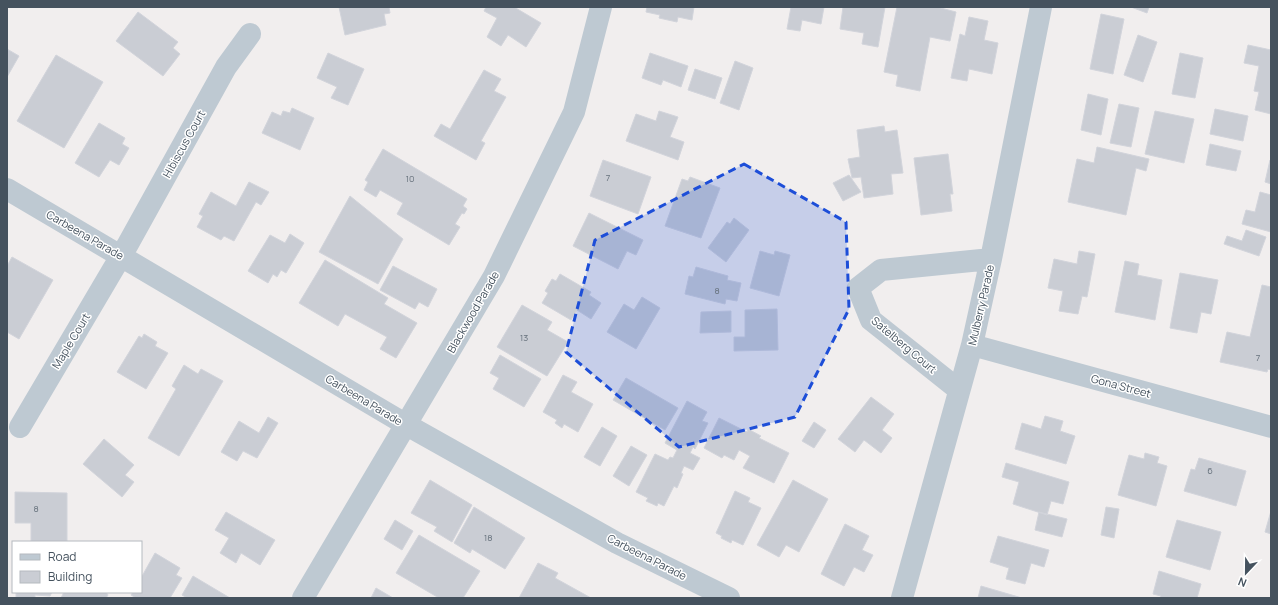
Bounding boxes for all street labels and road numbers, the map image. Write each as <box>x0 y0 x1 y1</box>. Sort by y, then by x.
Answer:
street label: Hibiscus Court <box>159 107 208 180</box>
street label: Carbeena Parade <box>44 206 127 263</box>
street label: Mulberry Parade <box>964 262 997 347</box>
street label: Blackwood Parade <box>443 268 502 355</box>
street label: Maple Court <box>48 310 93 371</box>
street label: Satelberg Court <box>869 313 940 376</box>
street label: Gona Street <box>1090 370 1153 401</box>
street label: Carbeena Parade <box>323 371 406 429</box>
street label: Carbeena Parade <box>605 530 690 583</box>

